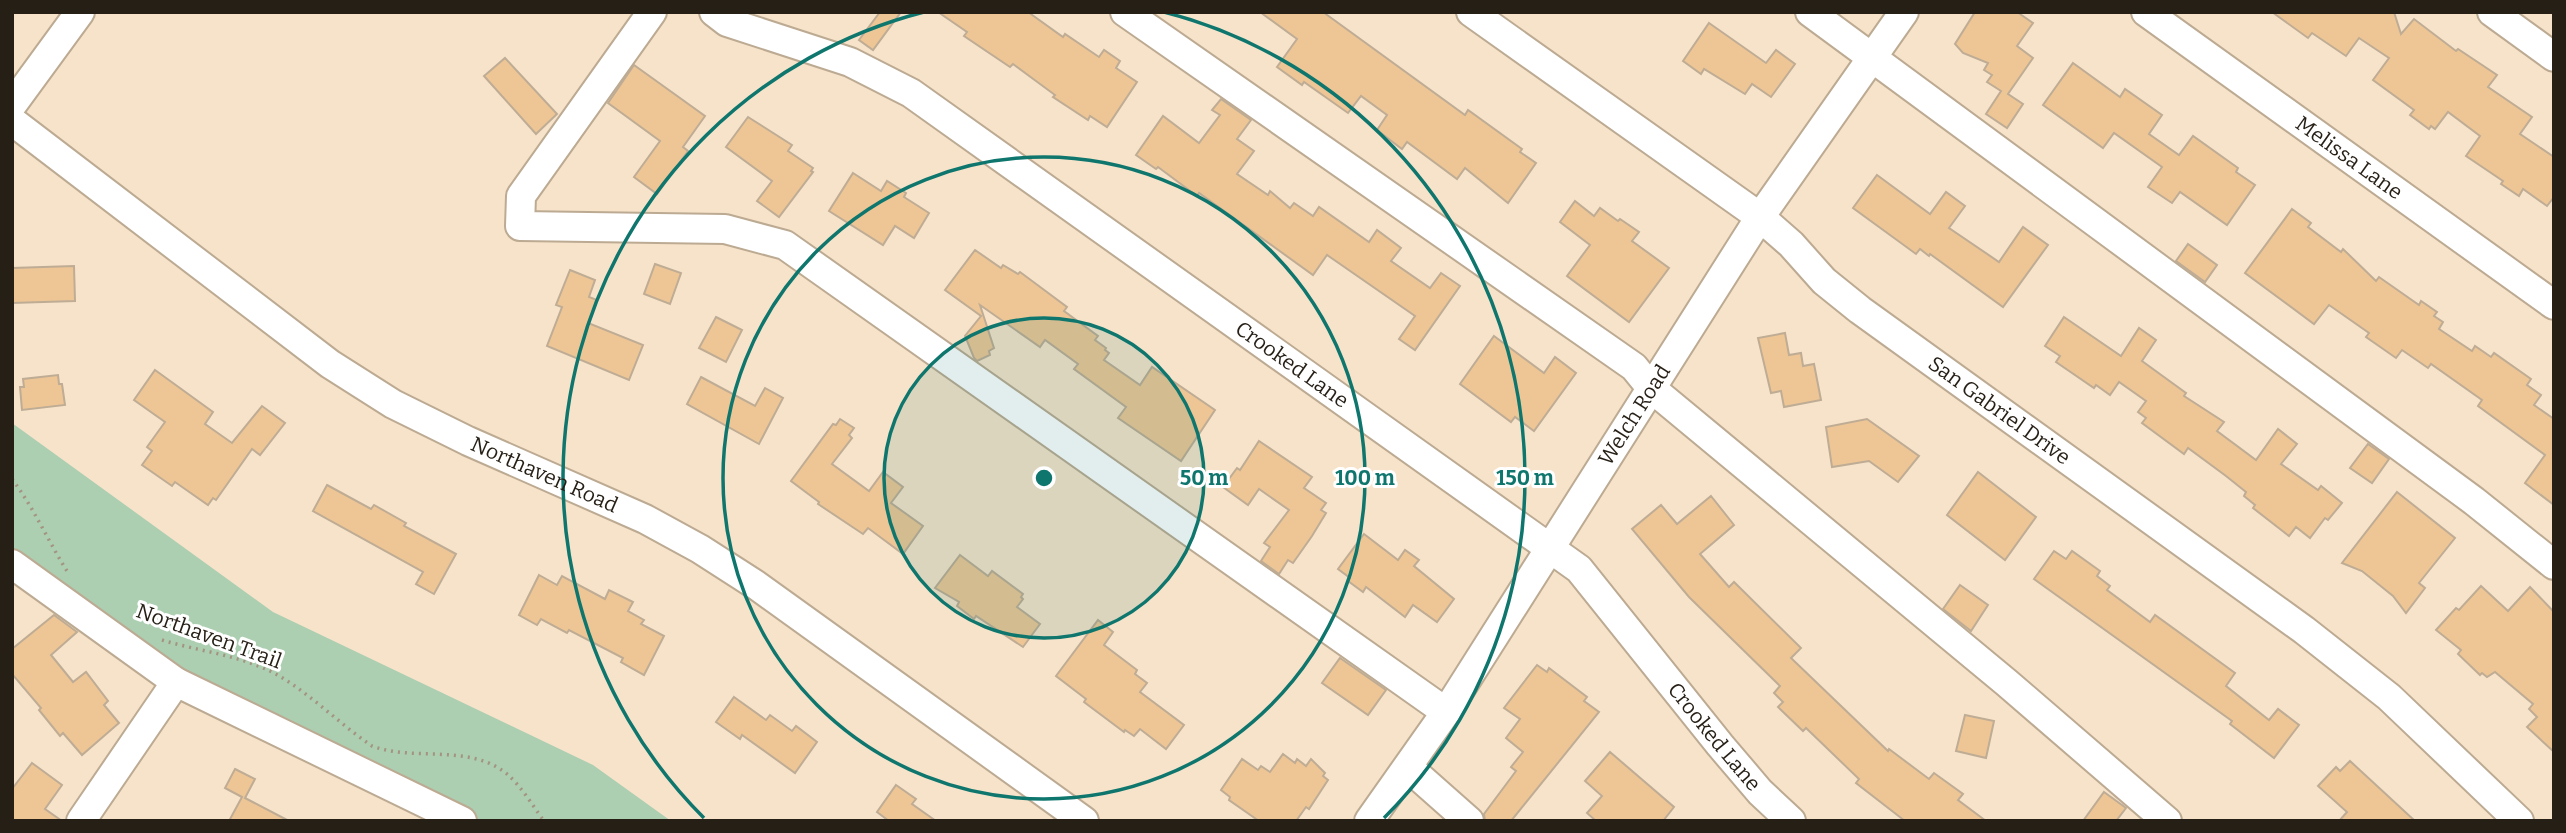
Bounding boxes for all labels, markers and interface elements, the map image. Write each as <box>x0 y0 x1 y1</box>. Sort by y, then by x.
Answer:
street label: Melissa Lane <box>2290 111 2408 205</box>
street label: Crooked Lane <box>1230 315 1354 414</box>
street label: San Gabriel Drive <box>1923 351 2075 470</box>
street label: Welch Road <box>1593 360 1676 470</box>
street label: Northaven Road <box>467 431 622 518</box>
text: 50 m <box>1180 465 1228 491</box>
text: 100 m <box>1335 465 1395 491</box>
text: 150 m <box>1496 465 1554 491</box>
centre of rings <box>1032 466 1056 490</box>
street label: Northaven Trail <box>133 598 285 674</box>
street label: Crooked Lane <box>1662 677 1767 796</box>

